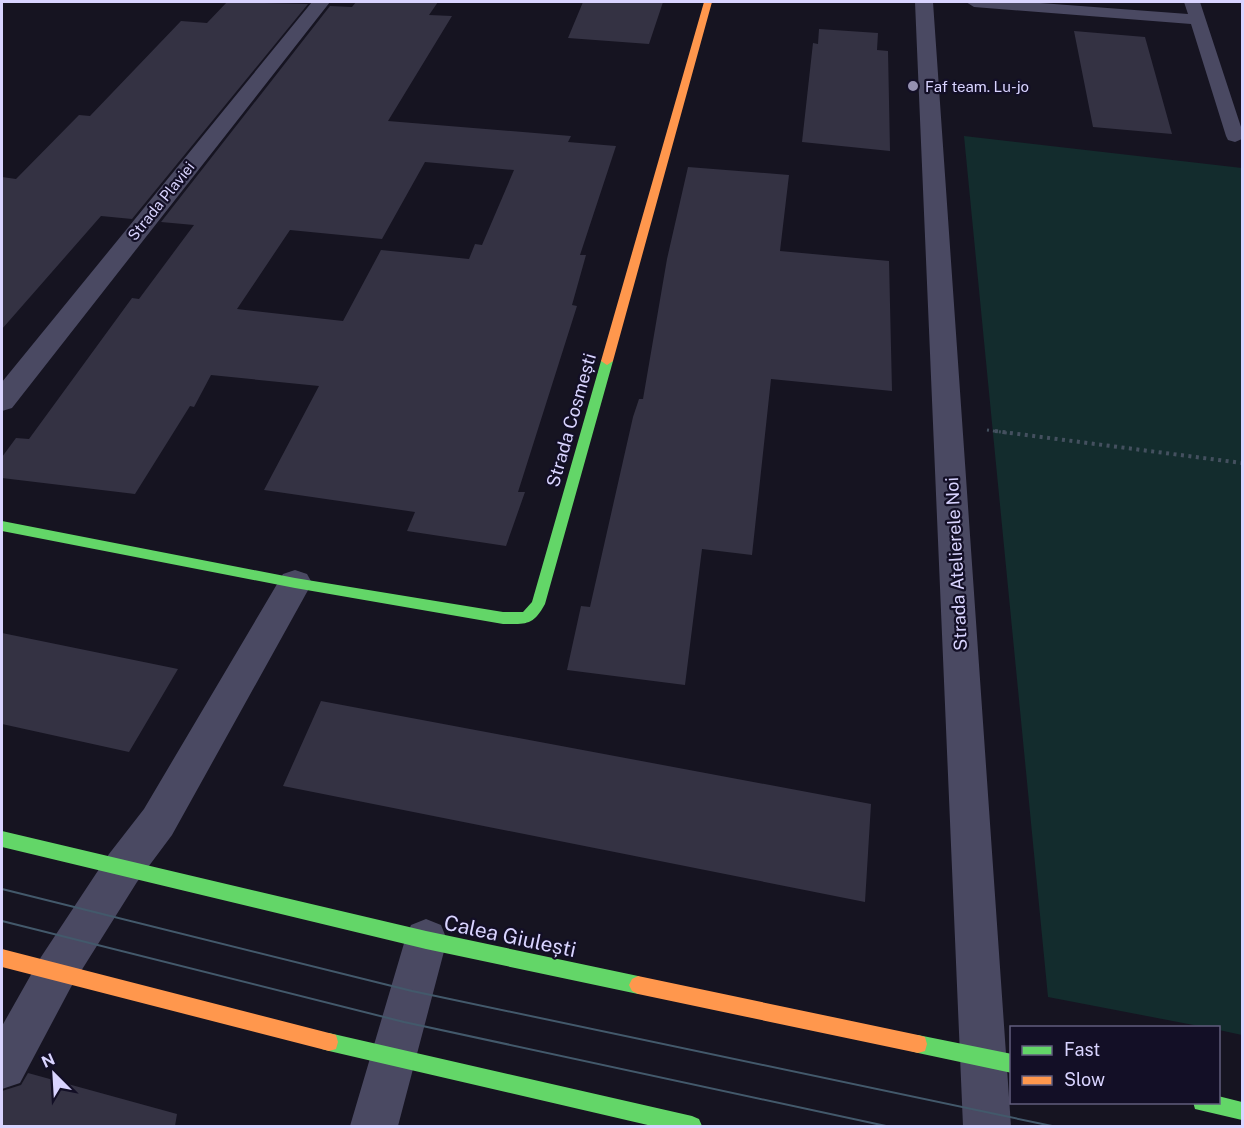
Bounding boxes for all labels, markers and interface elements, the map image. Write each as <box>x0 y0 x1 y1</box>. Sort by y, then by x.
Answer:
place label: Faf team. Lu-jo <box>925 78 1029 95</box>
marker: Faf team. Lu-jo <box>906 79 920 93</box>
street label: Strada Plaviei <box>124 158 198 244</box>
street label: Strada Cosmești <box>542 351 600 489</box>
street label: Strada Atelierele Noi <box>941 477 971 651</box>
street label: Calea Giulești <box>442 910 578 962</box>
legend <box>1010 1026 1220 1104</box>
text: Fast <box>1064 1039 1100 1060</box>
north arrow <box>24 1044 84 1104</box>
text: N <box>39 1050 58 1072</box>
text: Slow <box>1064 1069 1105 1090</box>

